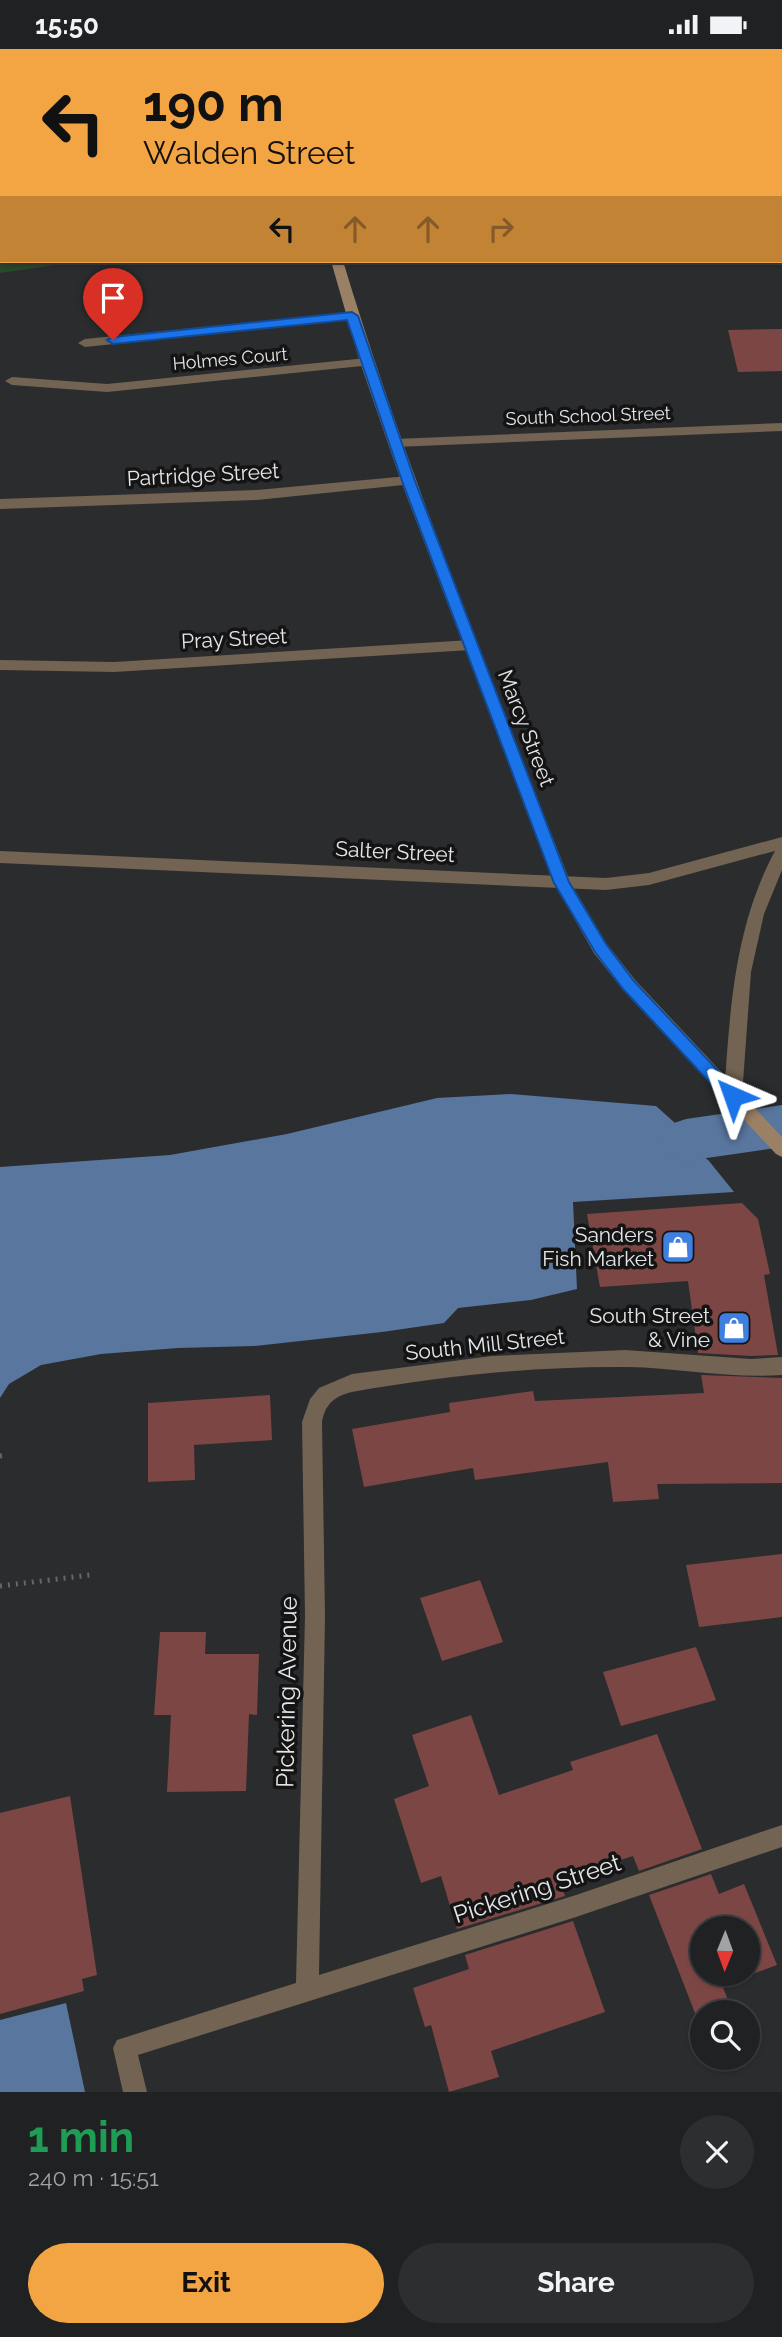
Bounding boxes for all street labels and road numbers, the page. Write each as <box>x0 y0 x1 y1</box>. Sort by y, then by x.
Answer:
street label: Holmes Court <box>172 343 288 374</box>
street label: South School Street <box>505 402 671 429</box>
street label: Partridge Street <box>126 458 280 491</box>
street label: Pray Street <box>180 623 288 654</box>
street label: Marcy Street <box>493 666 560 789</box>
street label: Salter Street <box>335 836 455 867</box>
street label: South Mill Street <box>404 1324 566 1365</box>
street label: Pickering Avenue <box>270 1596 303 1788</box>
street label: Pickering Street <box>449 1848 624 1929</box>

